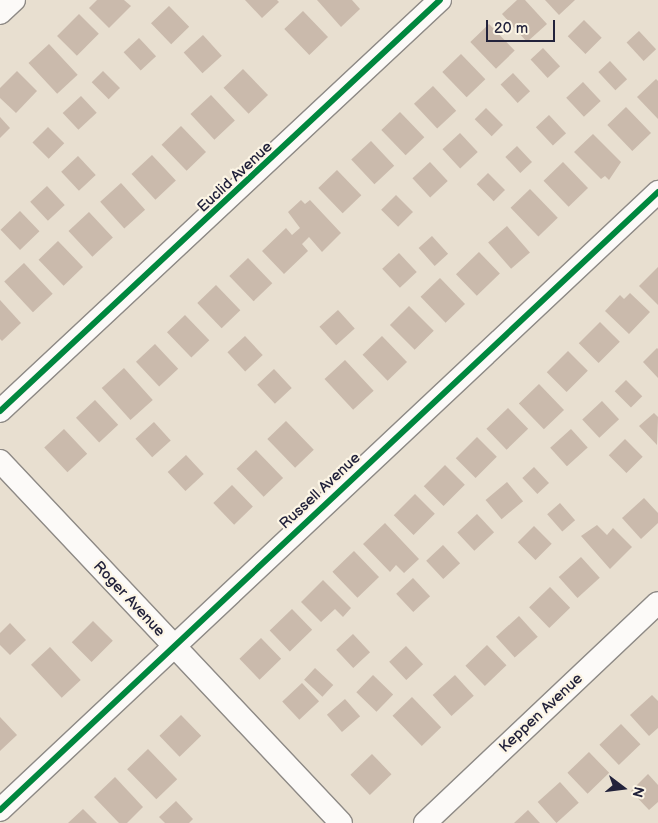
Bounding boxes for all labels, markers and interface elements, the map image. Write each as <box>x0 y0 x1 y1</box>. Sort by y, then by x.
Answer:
scale bar <box>488 10 557 42</box>
text: 20 m <box>494 19 528 38</box>
street label: Euclid Avenue <box>194 138 276 216</box>
street label: Russell Avenue <box>276 449 364 533</box>
street label: Roger Avenue <box>89 558 169 640</box>
street label: Keppen Avenue <box>496 670 586 756</box>
north arrow <box>598 763 648 813</box>
text: N <box>628 785 648 799</box>

